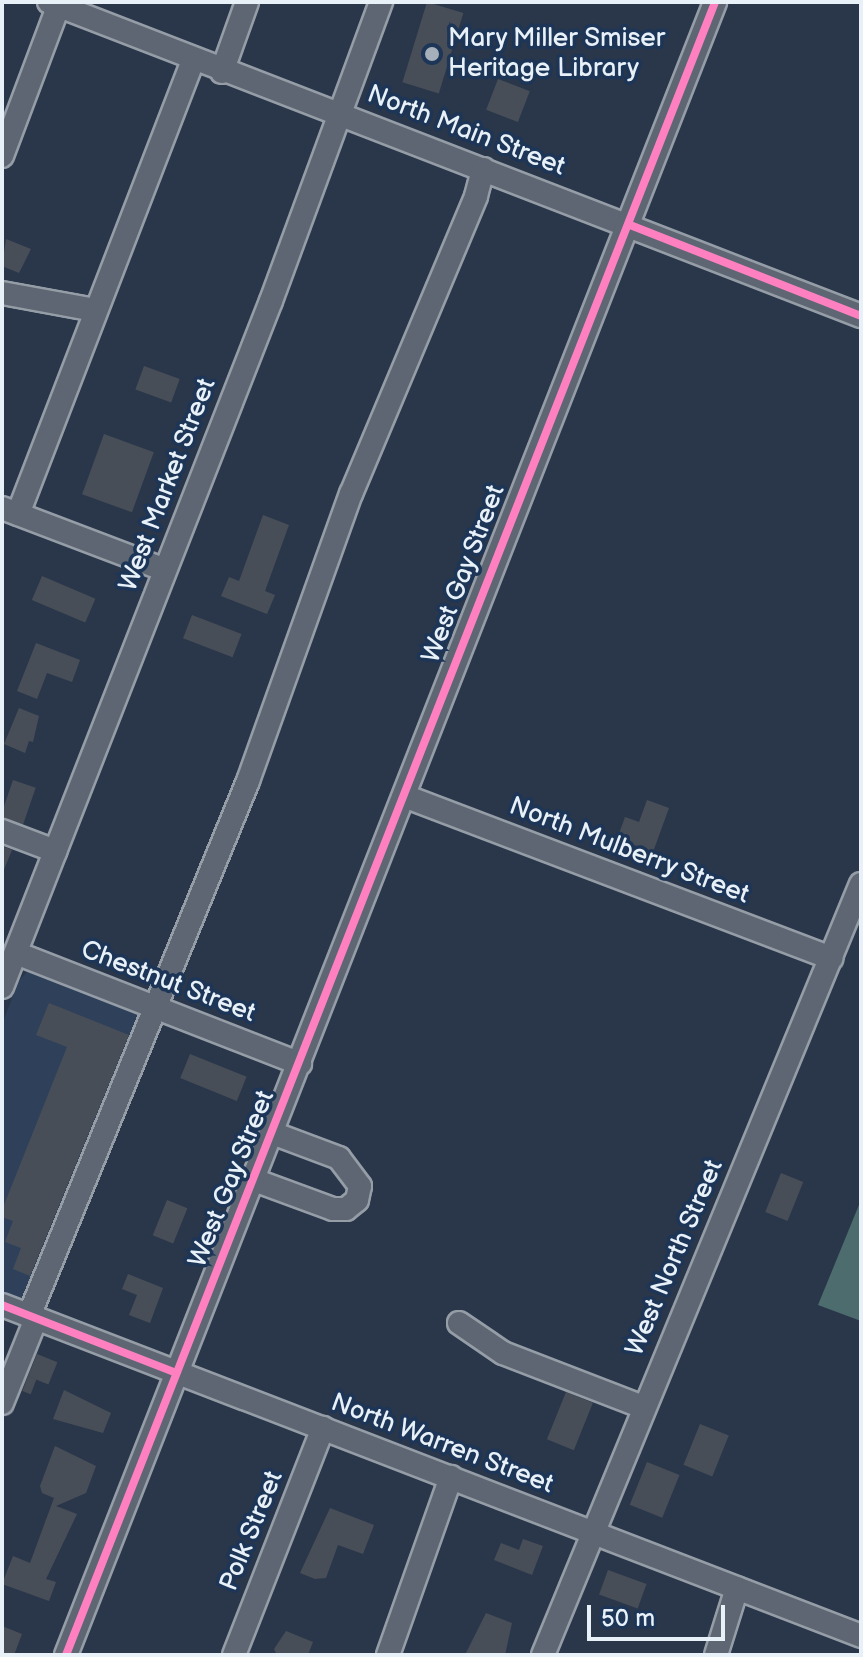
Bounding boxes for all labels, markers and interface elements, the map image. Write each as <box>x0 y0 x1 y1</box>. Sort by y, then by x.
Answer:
place label: Mary Miller Smiser Heritage Library <box>448 23 667 84</box>
marker: Mary Miller Smiser Heritage Library <box>423 45 441 63</box>
street label: North Main Street <box>363 79 569 183</box>
street label: West Market Street <box>113 374 223 596</box>
street label: West Gay Street <box>415 480 513 668</box>
street label: North Mulberry Street <box>504 790 754 912</box>
street label: Chestnut Street <box>76 934 260 1030</box>
street label: West Gay Street <box>182 1085 282 1273</box>
street label: West North Street <box>620 1155 730 1361</box>
street label: North Warren Street <box>326 1387 558 1501</box>
street label: Polk Street <box>214 1466 290 1596</box>
scale bar <box>591 1589 729 1639</box>
text: 50 m <box>601 1604 655 1633</box>

